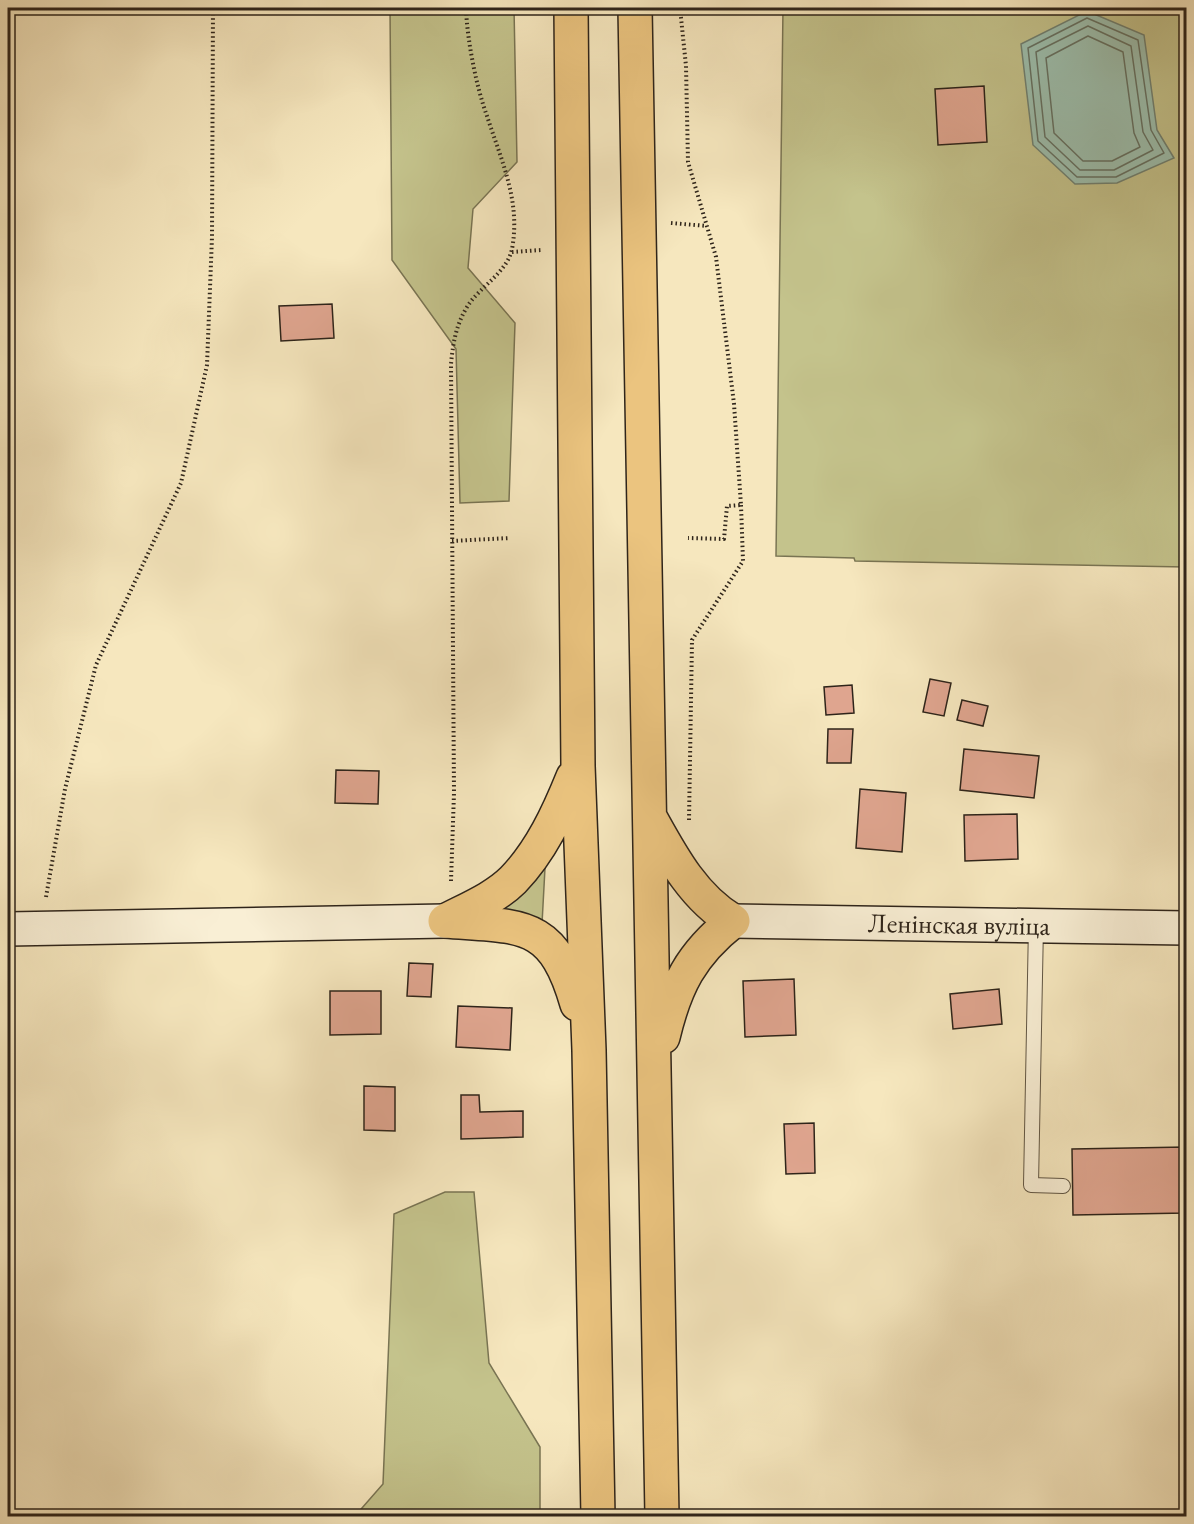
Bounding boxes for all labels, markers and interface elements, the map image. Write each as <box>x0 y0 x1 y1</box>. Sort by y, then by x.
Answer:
street label: Ленінская вуліца <box>868 905 1051 943</box>

